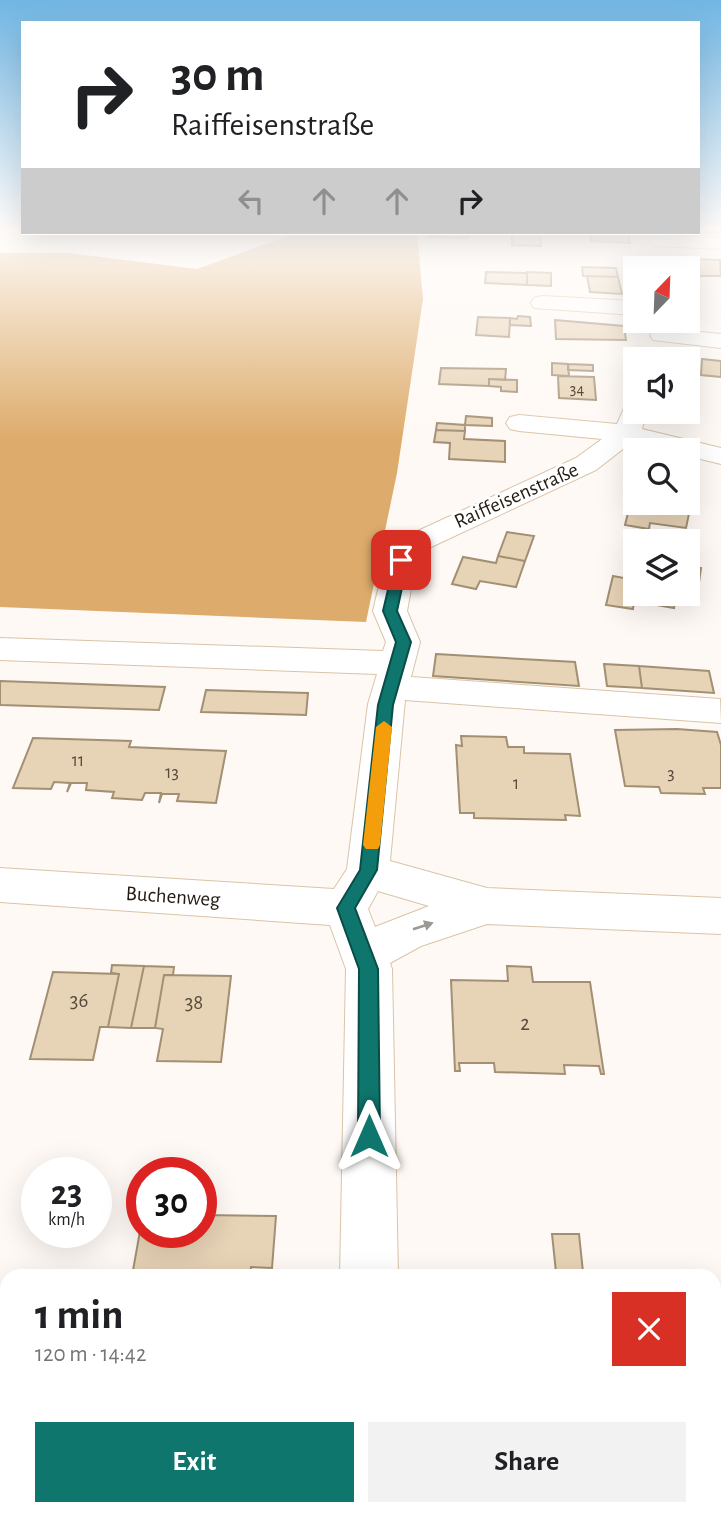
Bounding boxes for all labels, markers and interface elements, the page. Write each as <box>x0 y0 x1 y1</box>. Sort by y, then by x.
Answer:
icon: right <box>56 49 147 140</box>
text: 30 m <box>171 51 265 100</box>
text: Raiffeisenstraße <box>171 109 374 141</box>
icon: left <box>232 182 270 220</box>
icon: ahead <box>305 182 343 220</box>
icon: ahead <box>378 182 416 220</box>
icon: right <box>451 182 489 220</box>
north arrow <box>623 256 700 332</box>
map controls <box>623 256 700 606</box>
button: sound <box>623 347 700 424</box>
house number: 34 <box>570 381 584 397</box>
button: search <box>623 438 700 515</box>
street label: Raiffeisenstraße <box>451 459 581 532</box>
button: layers <box>623 529 700 606</box>
pin <box>371 530 431 590</box>
icon: arrive <box>382 541 420 579</box>
house number: 11 <box>72 752 84 770</box>
house number: 13 <box>165 764 179 782</box>
house number: 3 <box>667 765 675 783</box>
house number: 1 <box>513 775 519 793</box>
street label: Buchenweg <box>125 883 222 910</box>
one-way arrow <box>413 920 434 931</box>
house number: 36 <box>70 990 88 1011</box>
house number: 38 <box>185 992 203 1013</box>
house number: 2 <box>520 1013 530 1034</box>
position arrow <box>332 1099 406 1173</box>
speed limit sign: 30 <box>126 1157 217 1248</box>
text: 23 <box>51 1176 82 1211</box>
text: km/h <box>48 1211 85 1229</box>
button: close <box>612 1292 686 1366</box>
text: 1 min <box>35 1294 124 1336</box>
text: 120 m · 14:42 <box>35 1343 146 1366</box>
button: Exit <box>35 1422 354 1502</box>
button: Share <box>368 1422 686 1502</box>

